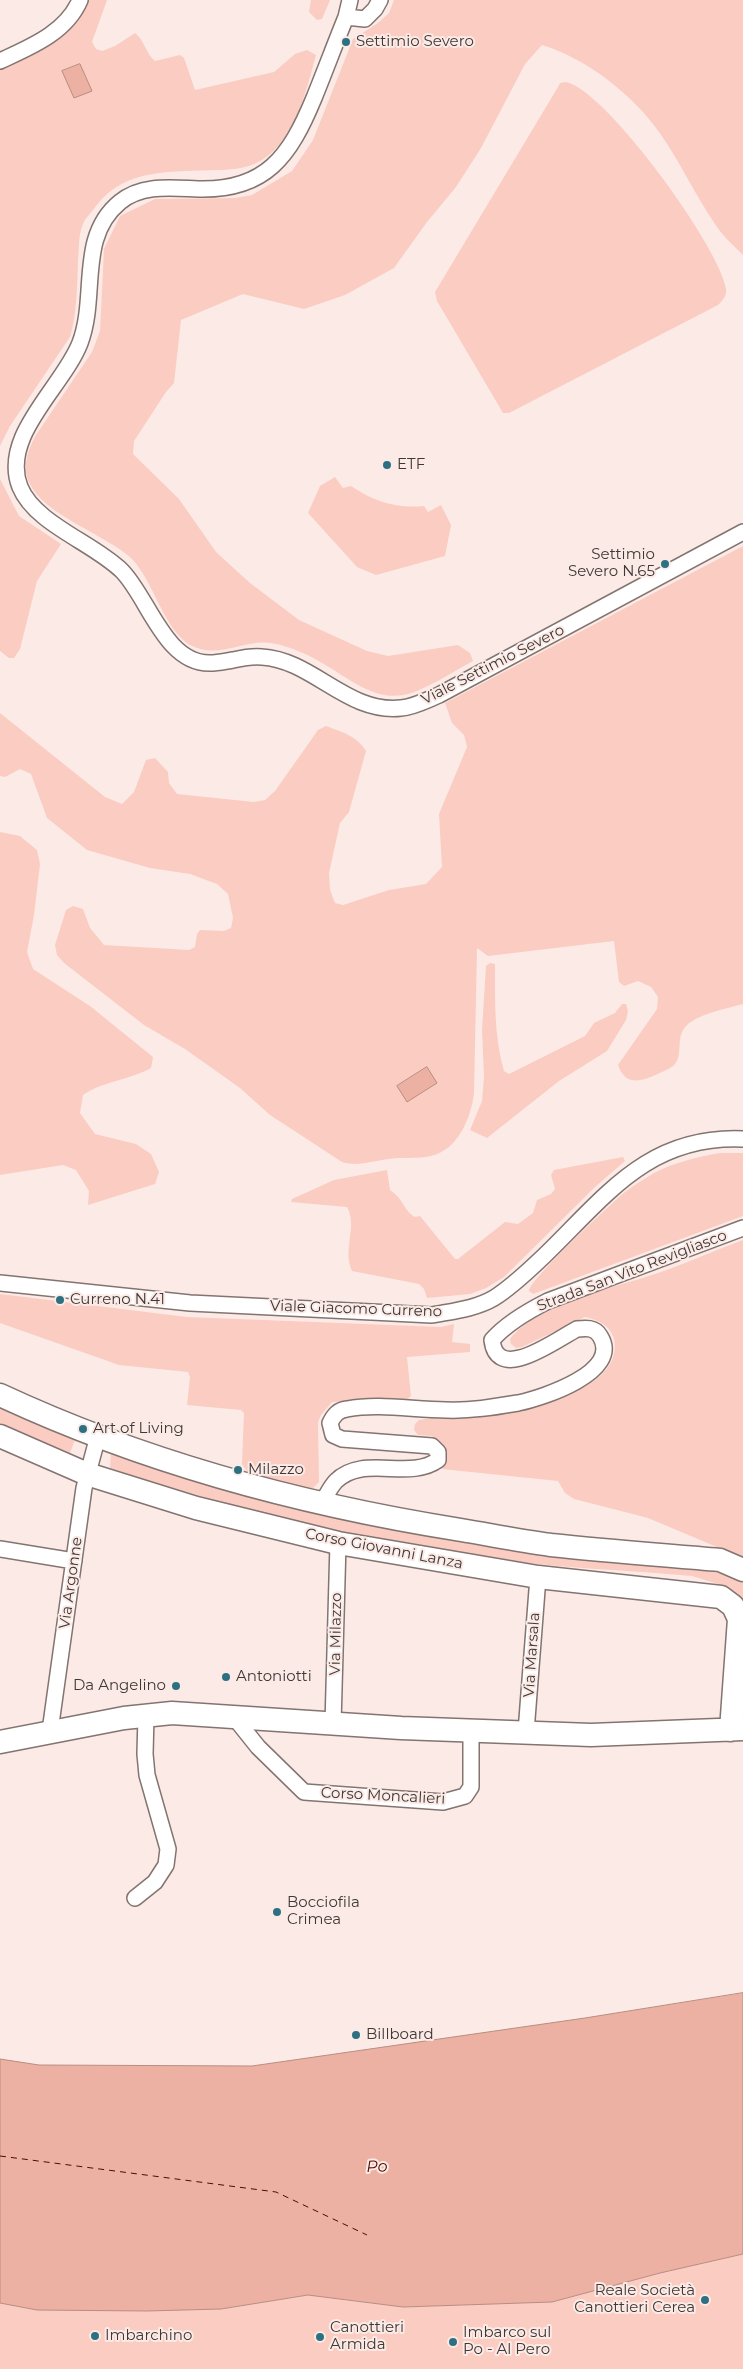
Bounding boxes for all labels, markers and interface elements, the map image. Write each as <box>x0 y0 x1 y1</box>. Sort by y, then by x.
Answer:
place label: Settimio Severo <box>356 33 474 51</box>
marker: Settimio Severo <box>340 36 352 48</box>
place label: ETF <box>397 456 425 474</box>
marker: ETF <box>381 459 393 471</box>
place label: Settimio Severo N.65 <box>568 546 655 581</box>
marker: Settimio Severo N.65 <box>659 558 671 570</box>
street label: Viale Settimio Severo <box>419 621 567 709</box>
street label: Strada San Vito Revigliasco <box>534 1226 730 1316</box>
place label: Curreno N.41 <box>70 1291 165 1309</box>
marker: Curreno N.41 <box>54 1294 66 1306</box>
street label: Viale Giacomo Curreno <box>270 1297 442 1321</box>
place label: Art of Living <box>93 1420 184 1438</box>
marker: Art of Living <box>77 1423 89 1435</box>
place label: Milazzo <box>248 1461 304 1479</box>
marker: Milazzo <box>232 1464 244 1476</box>
street label: Corso Giovanni Lanza <box>304 1525 464 1573</box>
street label: Via Argonne <box>56 1536 86 1630</box>
street label: Via Milazzo <box>326 1592 346 1676</box>
street label: Via Marsala <box>520 1612 544 1698</box>
place label: Antoniotti <box>236 1668 312 1686</box>
marker: Antoniotti <box>220 1671 232 1683</box>
place label: Da Angelino <box>73 1677 166 1695</box>
marker: Da Angelino <box>170 1680 182 1692</box>
street label: Corso Moncalieri <box>320 1784 446 1808</box>
place label: Bocciofila Crimea <box>287 1894 360 1929</box>
marker: Bocciofila Crimea <box>271 1906 283 1918</box>
place label: Billboard <box>366 2026 434 2044</box>
marker: Billboard <box>350 2029 362 2041</box>
water label: Po <box>366 2157 388 2177</box>
place label: Reale Società Canottieri Cerea <box>574 2282 695 2317</box>
marker: Reale Società Canottieri Cerea <box>699 2294 711 2306</box>
place label: Canottieri Armida <box>330 2319 404 2354</box>
place label: Imbarco sul Po - Al Pero <box>463 2324 551 2359</box>
place label: Imbarchino <box>105 2327 192 2345</box>
marker: Imbarchino <box>89 2330 101 2342</box>
marker: Canottieri Armida <box>314 2331 326 2343</box>
marker: Imbarco sul Po - Al Pero <box>447 2336 459 2348</box>

